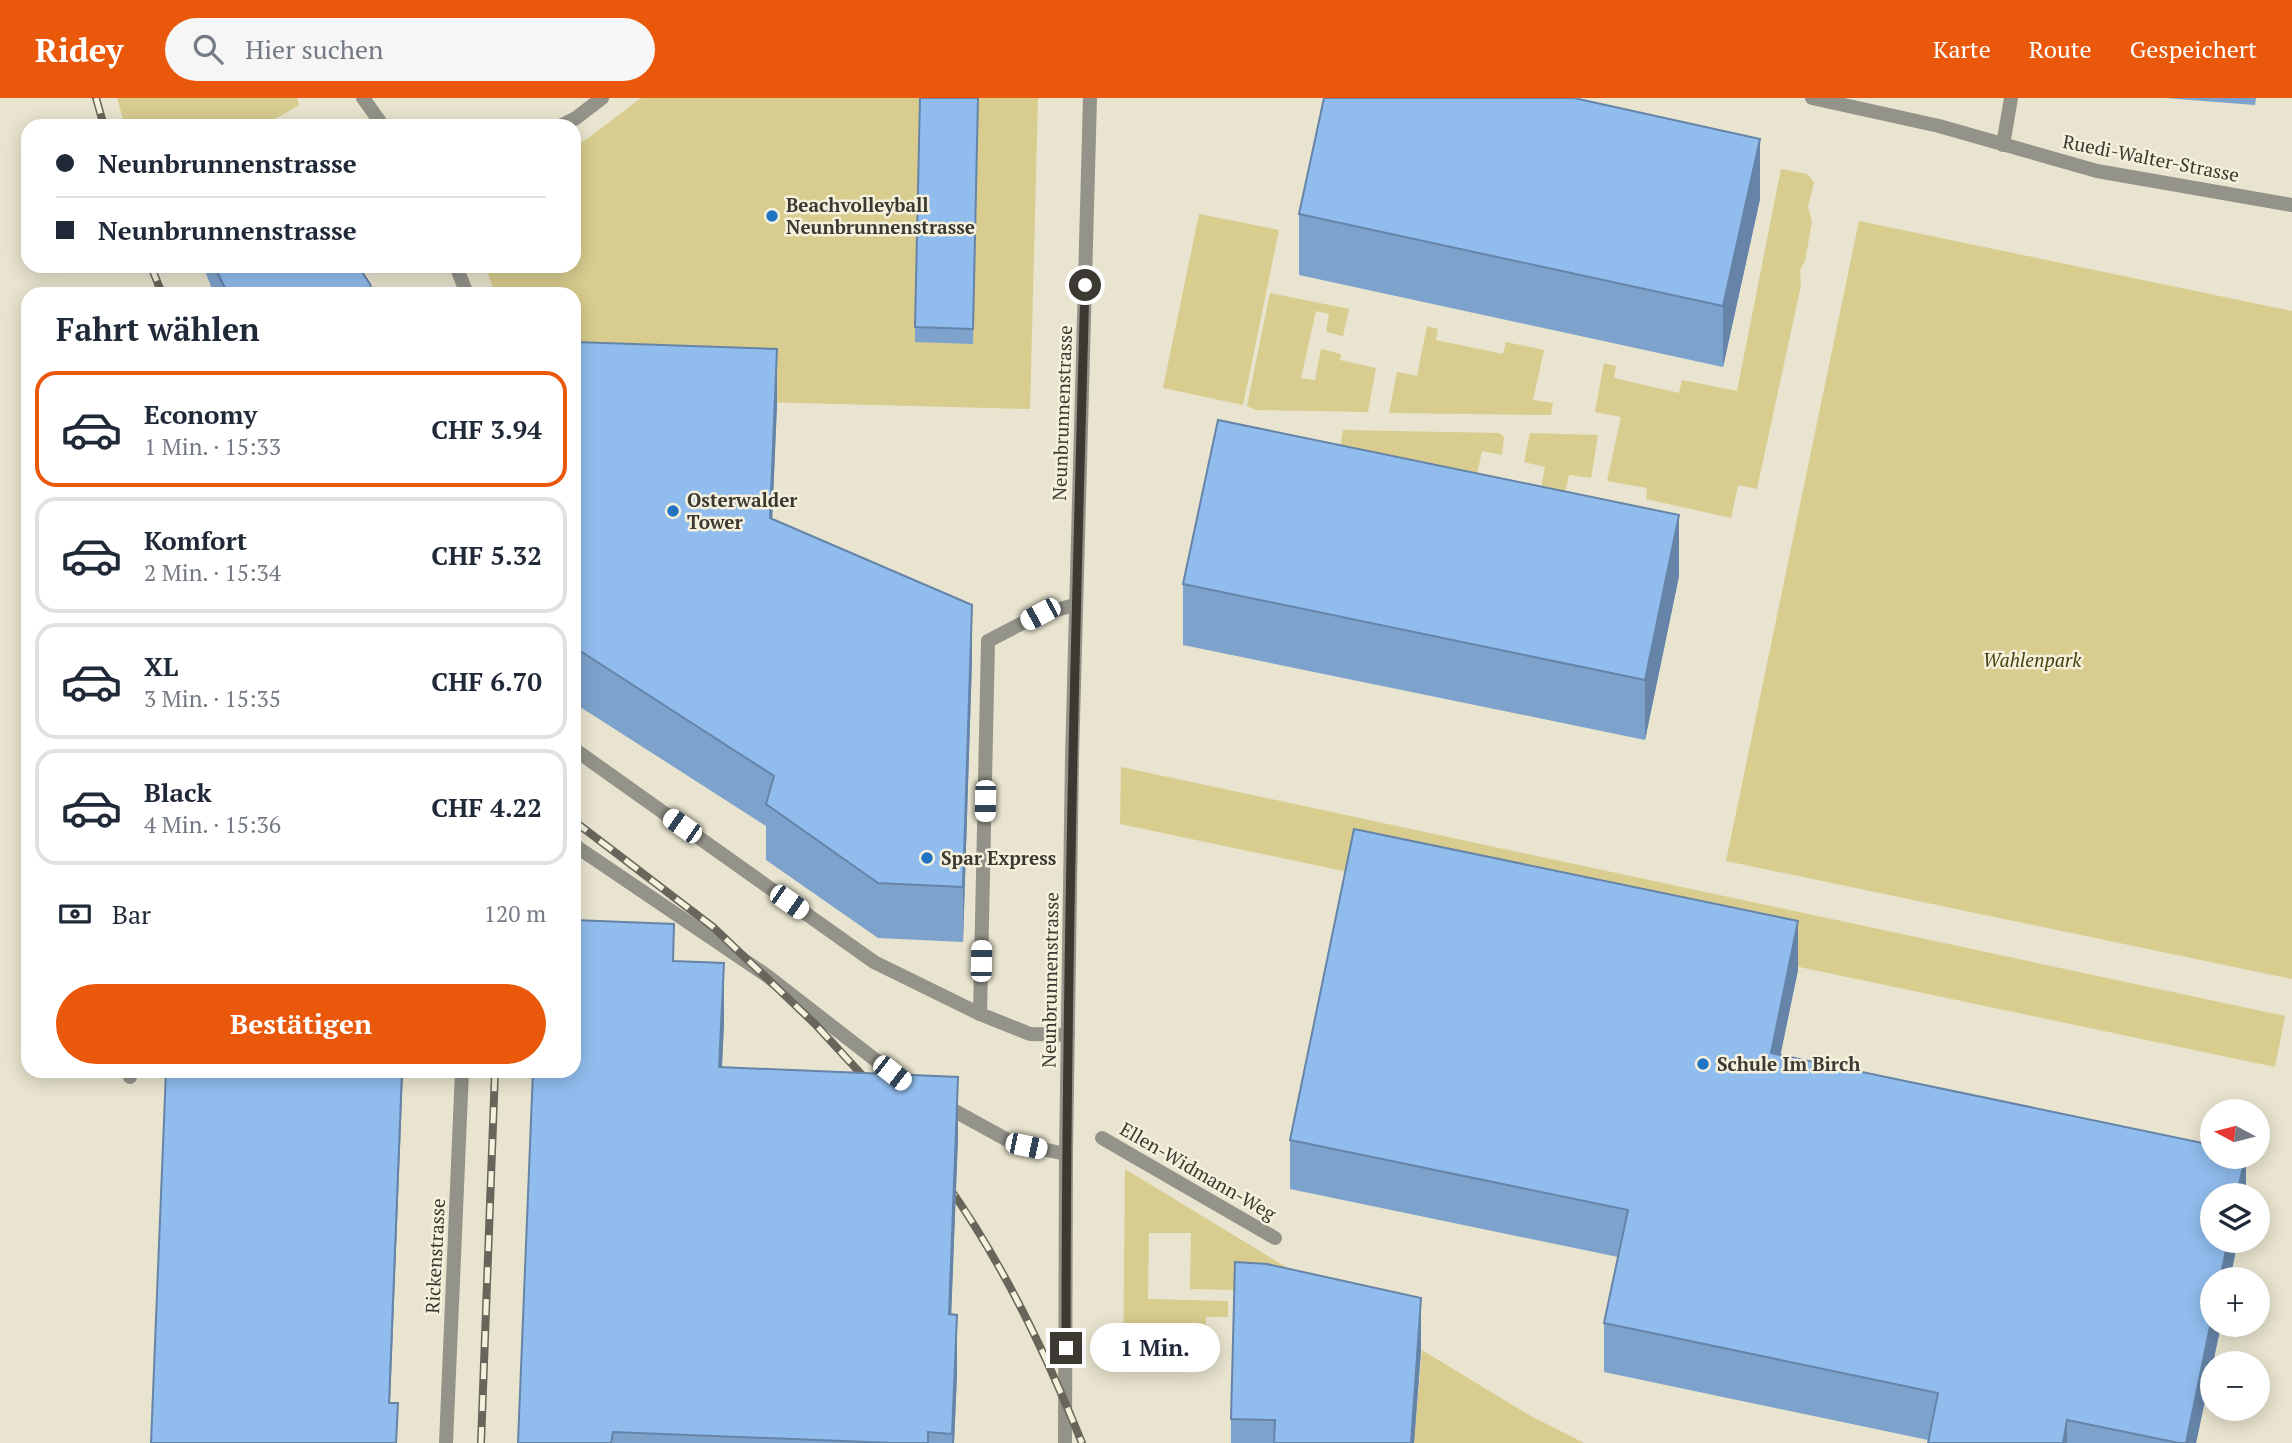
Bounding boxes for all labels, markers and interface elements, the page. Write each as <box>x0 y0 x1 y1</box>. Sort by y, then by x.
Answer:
search box <box>165 18 655 81</box>
text: Ridey <box>35 28 123 71</box>
icon: search <box>189 30 227 68</box>
text: Hier suchen <box>245 32 384 66</box>
text: Karte <box>1933 33 1991 65</box>
text: Route <box>2029 33 2092 65</box>
text: Gespeichert <box>2130 33 2257 65</box>
street label: Ruedi-Walter-Strasse <box>2061 128 2241 187</box>
text: Neunbrunnenstrasse <box>98 146 357 180</box>
place label: Beachvolleyball Neunbrunnenstrasse <box>786 192 975 239</box>
marker: Beachvolleyball Neunbrunnenstrasse <box>764 208 780 224</box>
text: Neunbrunnenstrasse <box>98 213 357 247</box>
route start <box>1069 269 1101 301</box>
text: Fahrt wählen <box>56 308 260 350</box>
street label: Neunbrunnenstrasse <box>1046 325 1077 501</box>
text: Economy <box>144 397 257 431</box>
icon: car <box>60 398 123 461</box>
text: CHF 3.94 <box>431 412 542 446</box>
text: 1 Min. · 15:33 <box>144 431 281 462</box>
place label: Osterwalder Tower <box>687 487 798 534</box>
marker: Osterwalder Tower <box>665 503 681 519</box>
text: Komfort <box>144 523 247 557</box>
icon: car <box>60 524 123 587</box>
text: CHF 5.32 <box>431 538 542 572</box>
text: 2 Min. · 15:34 <box>144 557 281 588</box>
car <box>1017 595 1064 633</box>
park label: Wahlenpark <box>1983 647 2082 672</box>
text: XL <box>144 649 178 683</box>
icon: car <box>60 650 123 713</box>
text: CHF 6.70 <box>431 664 542 698</box>
text: 3 Min. · 15:35 <box>144 683 281 714</box>
text: Black <box>144 775 212 809</box>
icon: car <box>60 776 123 839</box>
car <box>975 780 996 822</box>
text: CHF 4.22 <box>431 790 542 824</box>
car <box>659 805 706 847</box>
text: 4 Min. · 15:36 <box>144 809 281 840</box>
place label: Spar Express <box>941 845 1057 870</box>
marker: Spar Express <box>919 850 935 866</box>
car <box>766 881 813 923</box>
street label: Neunbrunnenstrasse <box>1035 892 1064 1068</box>
icon: cash <box>56 895 94 933</box>
text: Bar <box>112 897 151 931</box>
text: 120 m <box>484 898 546 929</box>
car <box>971 940 992 982</box>
button: Bestätigen <box>56 984 546 1064</box>
place label: Schule Im Birch <box>1717 1051 1860 1076</box>
car <box>869 1052 916 1094</box>
marker: Schule Im Birch <box>1695 1056 1711 1072</box>
north arrow <box>2200 1099 2270 1169</box>
map controls <box>2200 1099 2270 1421</box>
street label: Ellen-Widmann-Weg <box>1116 1116 1282 1226</box>
car <box>1004 1131 1049 1161</box>
button: layers <box>2200 1183 2270 1253</box>
street label: Rickenstrasse <box>419 1198 450 1314</box>
button: + <box>2200 1267 2270 1337</box>
callout: 1 Min. <box>1090 1324 1220 1372</box>
route end <box>1050 1332 1082 1364</box>
text: 1 Min. <box>1120 1332 1190 1363</box>
button: − <box>2200 1351 2270 1421</box>

